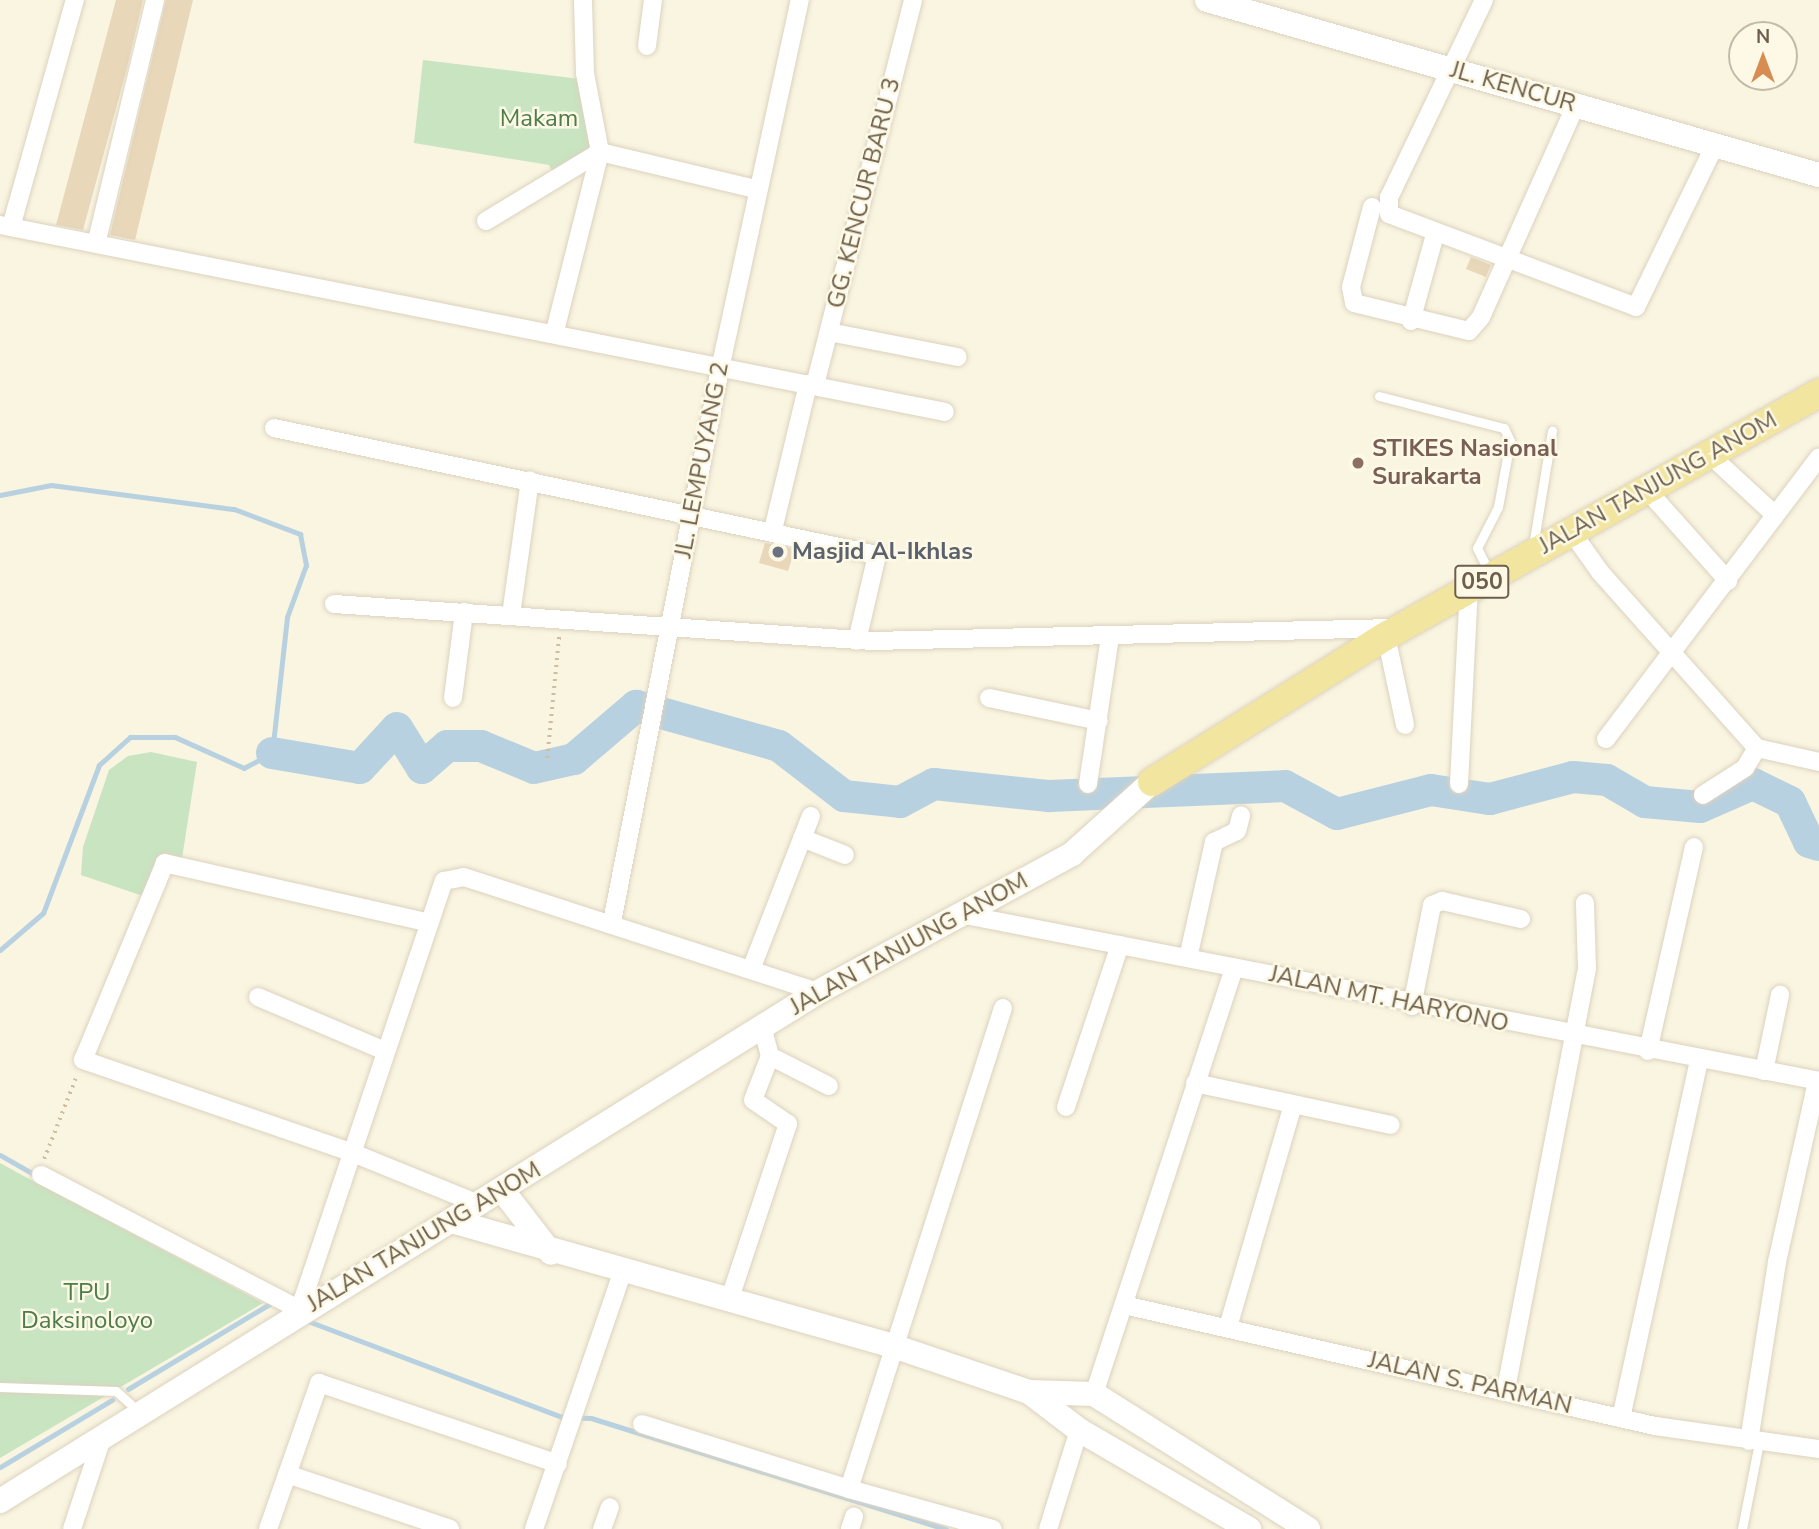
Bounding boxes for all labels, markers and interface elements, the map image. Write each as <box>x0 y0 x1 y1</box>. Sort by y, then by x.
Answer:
north arrow <box>1728 21 1798 91</box>
text: N <box>1756 24 1770 50</box>
street label: JL. KENCUR <box>1447 55 1579 119</box>
street label: GG. KENCUR BARU 3 <box>821 75 907 311</box>
park label: Makam <box>500 105 578 133</box>
street label: JL. LEMPUYANG 2 <box>669 360 735 560</box>
street label: JALAN TANJUNG ANOM <box>1534 405 1782 561</box>
place label: STIKES Nasional Surakarta <box>1372 435 1558 491</box>
marker: STIKES Nasional Surakarta <box>1350 455 1366 471</box>
place label: Masjid Al-Ikhlas <box>792 538 973 566</box>
marker: Masjid Al-Ikhlas <box>770 544 786 560</box>
road number: 050 <box>1454 562 1510 602</box>
street label: JALAN TANJUNG ANOM <box>785 866 1033 1022</box>
street label: JALAN MT. HARYONO <box>1267 960 1511 1038</box>
street label: JALAN TANJUNG ANOM <box>302 1156 546 1318</box>
park label: TPU Daksinoloyo <box>21 1279 153 1335</box>
street label: JALAN S. PARMAN <box>1365 1346 1575 1420</box>

